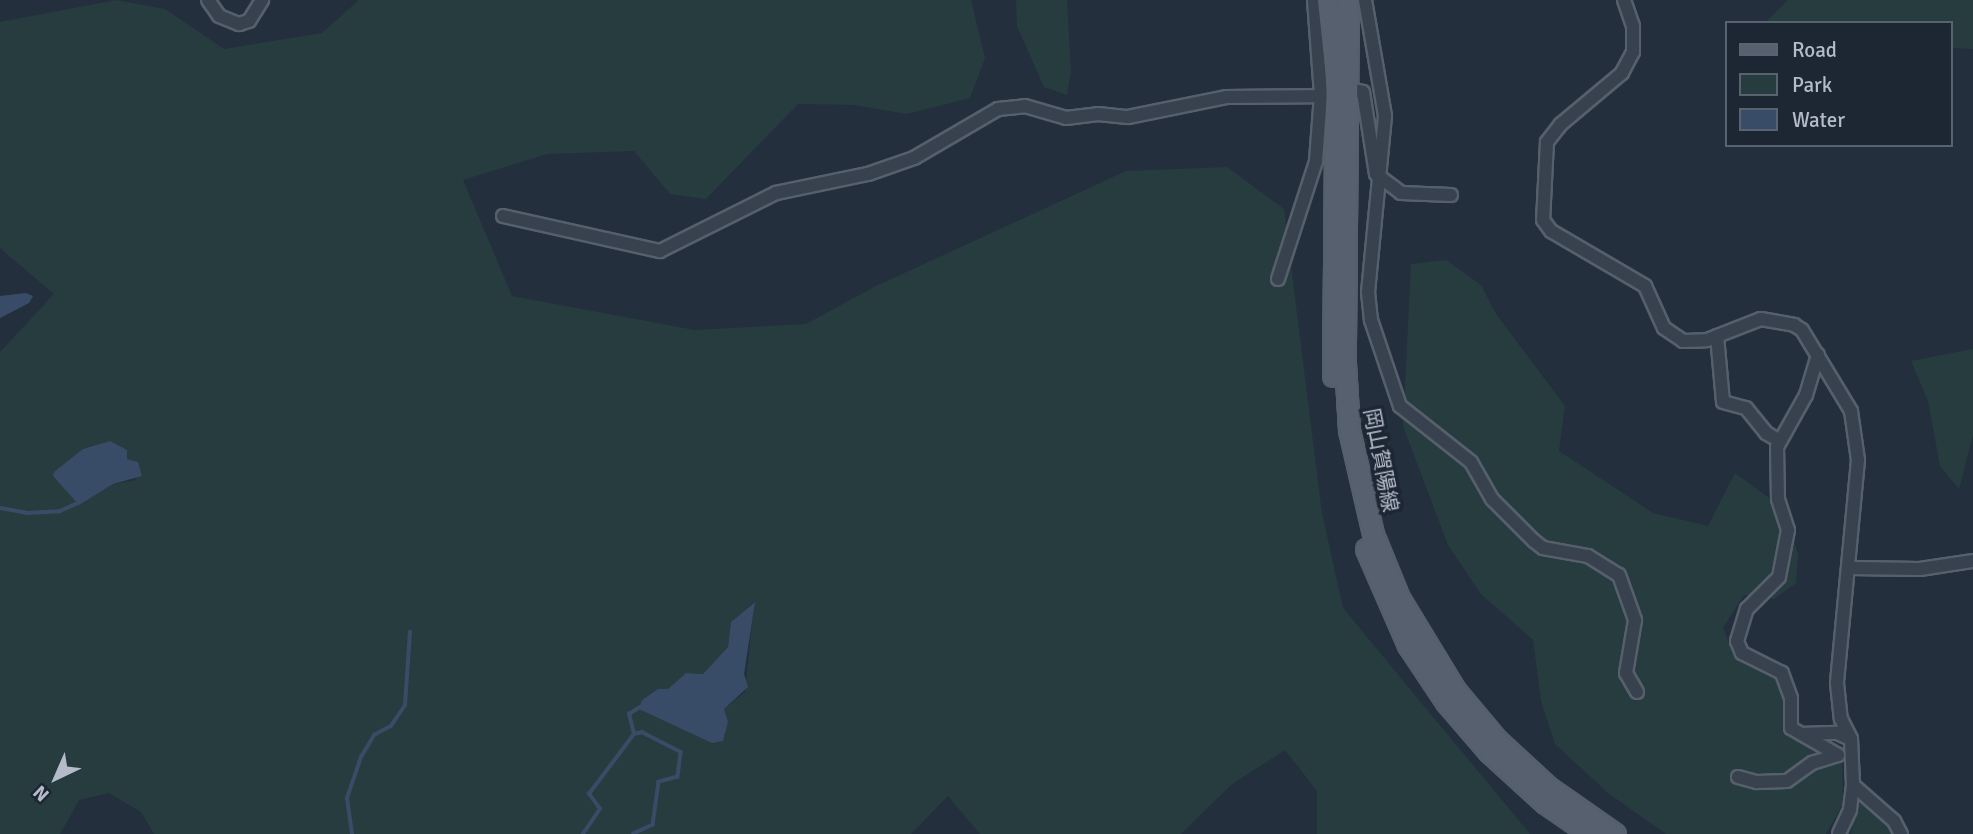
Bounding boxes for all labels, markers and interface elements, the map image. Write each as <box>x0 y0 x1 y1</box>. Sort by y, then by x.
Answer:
legend <box>1724 21 1952 147</box>
text: Road <box>1792 37 1837 63</box>
text: Park <box>1792 72 1832 98</box>
text: Water <box>1792 107 1845 133</box>
street label: 岡山賀陽線 <box>1359 406 1403 514</box>
north arrow <box>21 743 91 813</box>
text: N <box>28 780 55 806</box>

